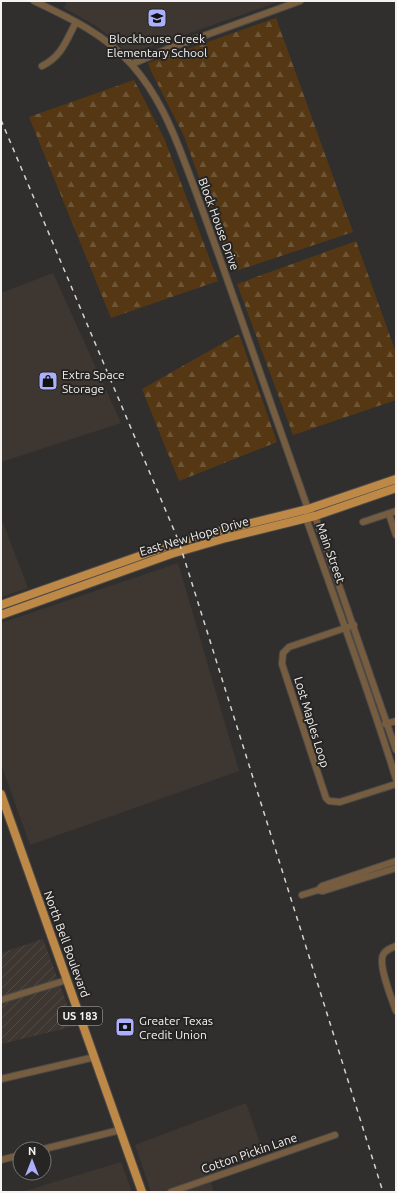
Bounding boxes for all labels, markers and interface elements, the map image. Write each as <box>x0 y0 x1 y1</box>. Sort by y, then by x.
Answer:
school or university icon: Blockhouse Creek Elementary School <box>146 7 168 29</box>
place label: Blockhouse Creek Elementary School <box>107 32 207 59</box>
street label: Block House Drive <box>196 176 242 272</box>
place label: Extra Space Storage <box>62 368 125 395</box>
shop icon: Extra Space Storage <box>37 370 59 392</box>
street label: East New Hope Drive <box>138 514 250 558</box>
street label: Main Street <box>314 521 348 585</box>
street label: Lost Maples Loop <box>292 675 332 769</box>
street label: North Bell Boulevard <box>42 889 92 999</box>
road number: US 183 <box>58 1007 102 1025</box>
place label: Greater Texas Credit Union <box>139 1014 213 1041</box>
bank icon: Greater Texas Credit Union <box>114 1016 136 1038</box>
street label: Cotton Pickin Lane <box>199 1131 299 1175</box>
north arrow <box>12 1141 52 1181</box>
text: N <box>28 1145 36 1157</box>

